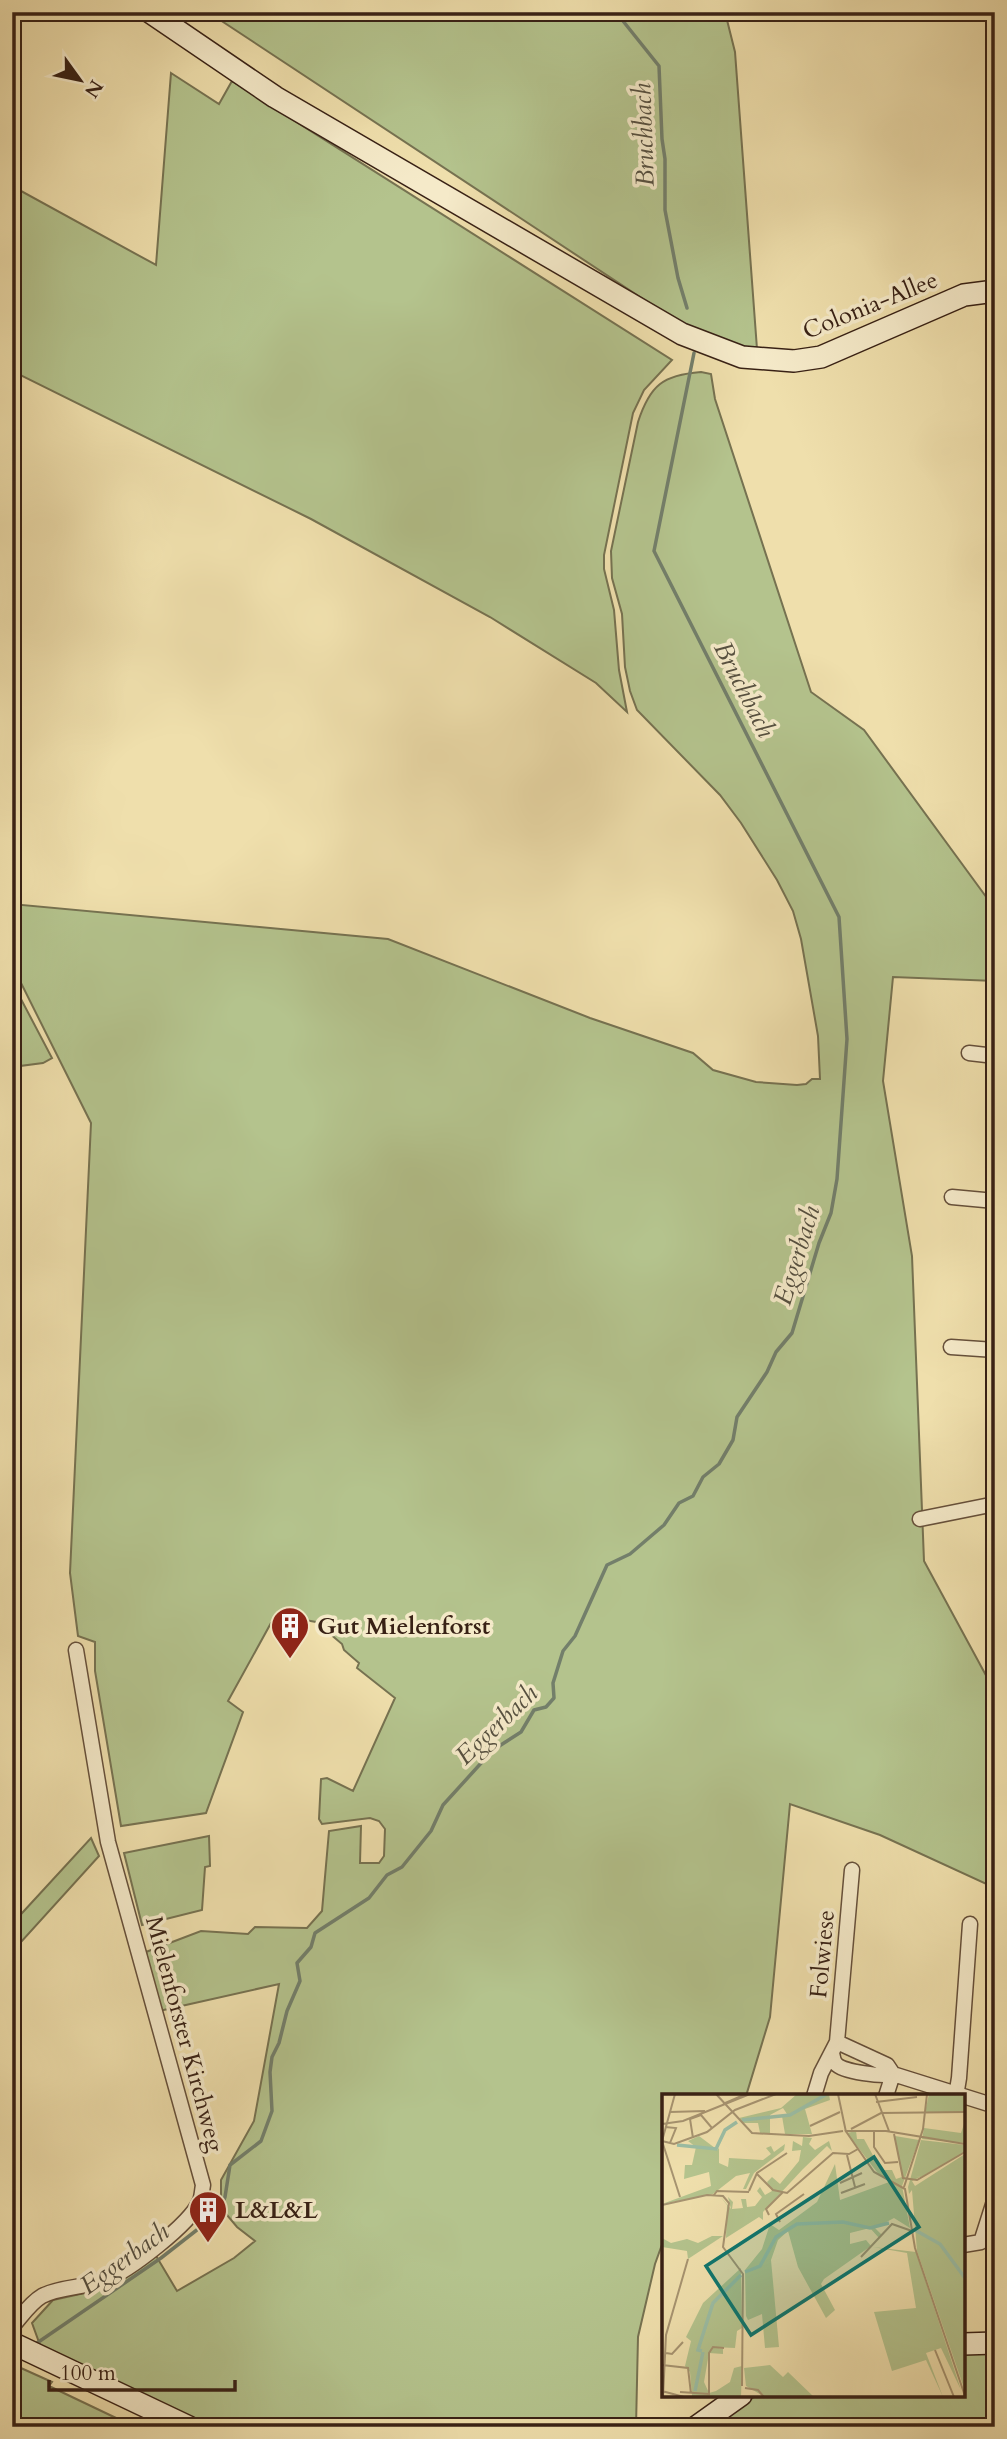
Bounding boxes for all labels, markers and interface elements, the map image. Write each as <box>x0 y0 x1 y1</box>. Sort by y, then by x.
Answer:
north arrow <box>46 46 116 116</box>
text: N <box>78 75 109 103</box>
water label: Bruchbach <box>624 82 663 187</box>
street label: Colonia-Allee <box>798 263 943 348</box>
water label: Bruchbach <box>705 635 784 744</box>
water label: Eggerbach <box>765 1201 828 1309</box>
building icon: Gut Mielenforst <box>269 1605 311 1660</box>
place label: Gut Mielenforst <box>317 1610 491 1643</box>
water label: Eggerbach <box>447 1676 546 1772</box>
street label: Folwiese <box>802 1908 843 2000</box>
street label: Mielenforster Kirchweg <box>137 1913 232 2156</box>
inset map <box>662 2094 965 2397</box>
building icon: L&L&L <box>187 2189 229 2244</box>
place label: L&L&L <box>235 2194 319 2227</box>
water label: Eggerbach <box>73 2214 176 2303</box>
scale bar <box>49 2348 234 2392</box>
text: 100 m <box>60 2359 116 2388</box>

